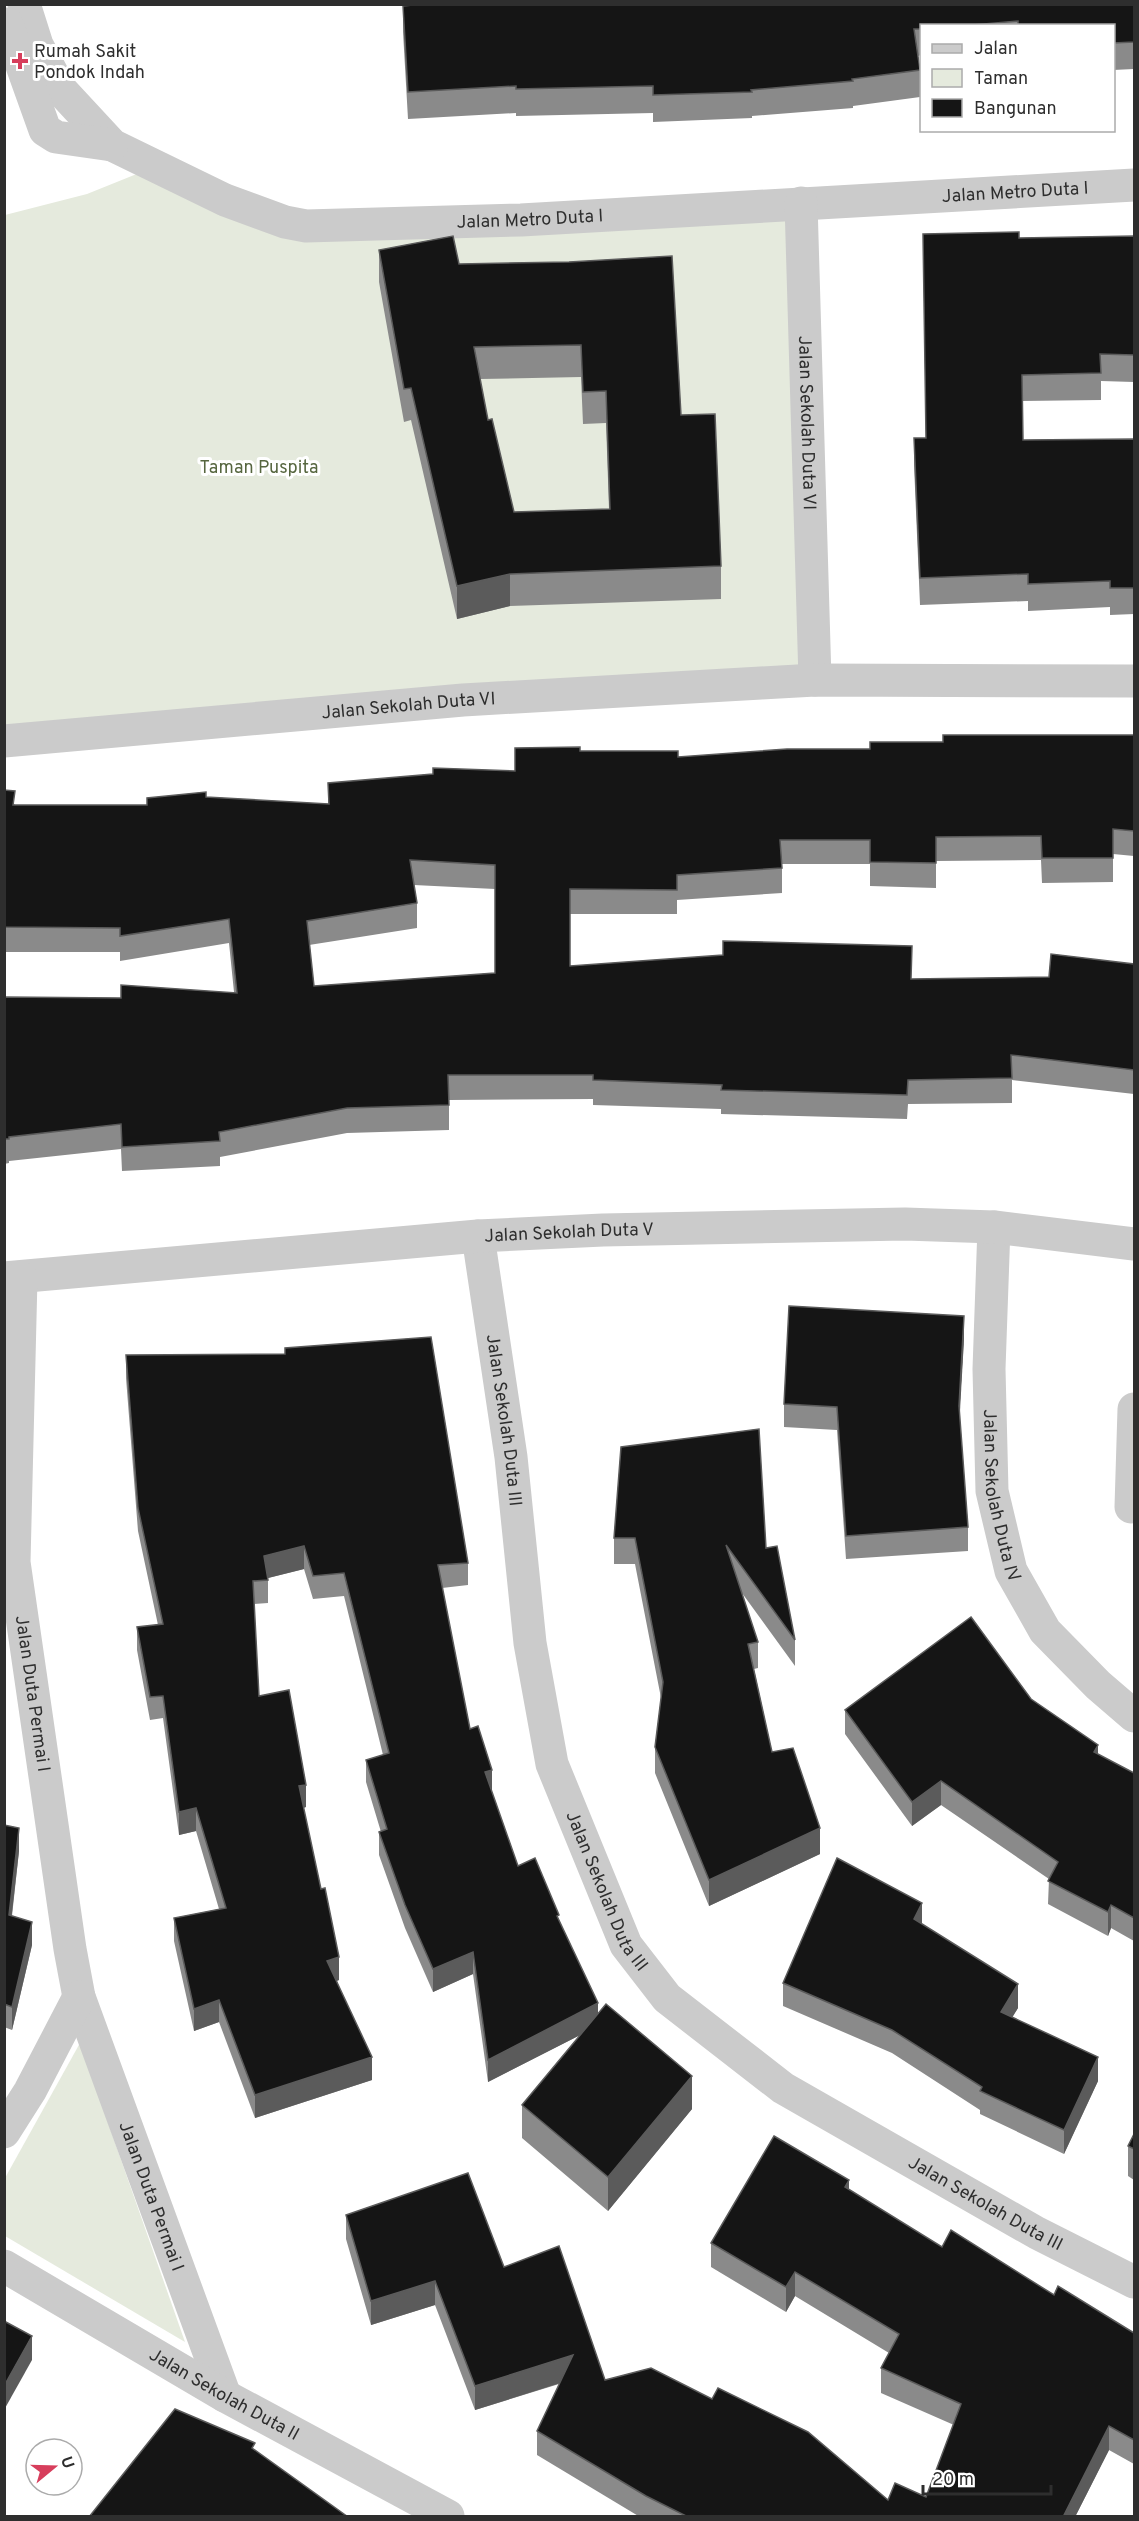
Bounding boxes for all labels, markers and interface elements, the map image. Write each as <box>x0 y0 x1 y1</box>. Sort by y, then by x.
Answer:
legend <box>920 24 1115 132</box>
text: Jalan <box>974 38 1018 61</box>
place label: Rumah Sakit Pondok Indah <box>34 41 145 85</box>
marker: Rumah Sakit Pondok Indah <box>11 52 29 70</box>
text: Taman <box>974 68 1028 91</box>
text: Bangunan <box>974 98 1057 121</box>
street label: Jalan Metro Duta I <box>941 178 1089 209</box>
street label: Jalan Metro Duta I <box>456 205 604 235</box>
street label: Jalan Sekolah Duta VI <box>792 335 820 511</box>
park label: Taman Puspita <box>200 457 318 480</box>
street label: Jalan Sekolah Duta VI <box>320 688 496 726</box>
street label: Jalan Sekolah Duta V <box>484 1219 654 1249</box>
street label: Jalan Sekolah Duta III <box>480 1333 526 1508</box>
street label: Jalan Sekolah Duta IV <box>977 1409 1025 1587</box>
street label: Jalan Duta Permai I <box>9 1614 54 1773</box>
street label: Jalan Sekolah Duta III <box>560 1808 652 1977</box>
street label: Jalan Duta Permai I <box>113 2119 188 2275</box>
street label: Jalan Sekolah Duta III <box>904 2152 1066 2257</box>
street label: Jalan Sekolah Duta II <box>144 2344 303 2447</box>
north arrow <box>24 2437 84 2497</box>
text: U <box>55 2454 78 2471</box>
scale bar <box>923 2458 1050 2496</box>
text: 20 m <box>932 2469 974 2492</box>

